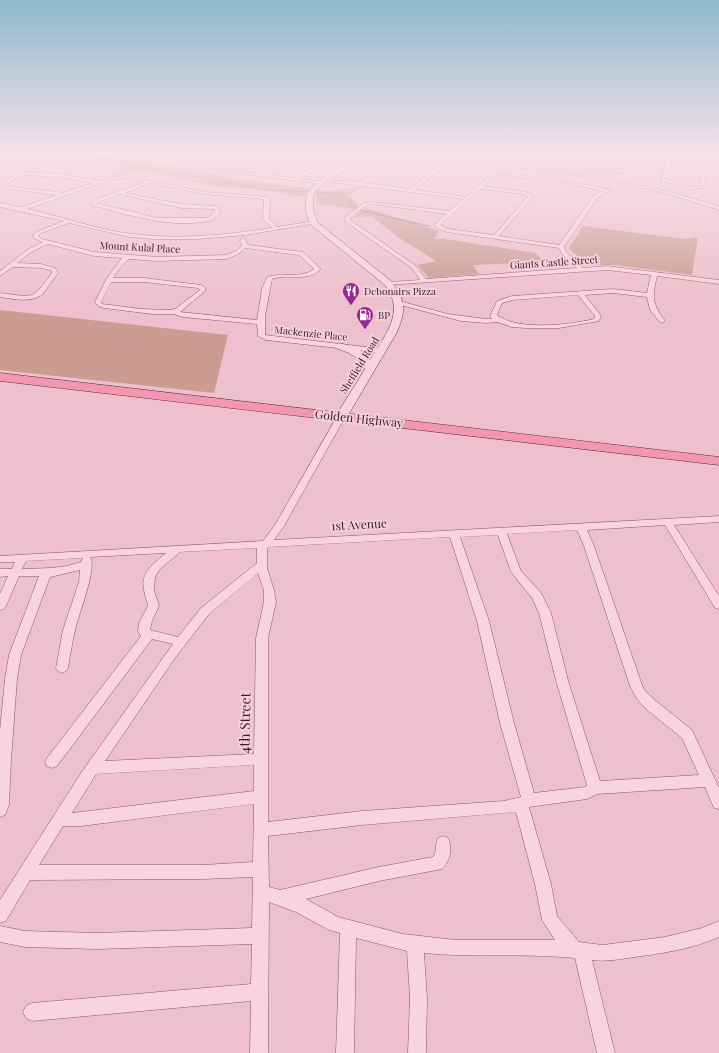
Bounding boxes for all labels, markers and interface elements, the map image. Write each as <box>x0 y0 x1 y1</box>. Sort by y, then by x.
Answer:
street label: Mount Kulal Place <box>99 238 181 256</box>
street label: Giants Castle Street <box>509 252 599 272</box>
restaurant icon: Debonairs Pizza <box>341 281 361 306</box>
place label: Debonairs Pizza <box>364 284 436 298</box>
fuel station icon: BP <box>355 305 375 330</box>
place label: BP <box>378 308 390 322</box>
street label: Mackenzie Place <box>274 322 348 344</box>
street label: Sheffield Road <box>336 334 382 396</box>
street label: Golden Highway <box>314 405 404 431</box>
street label: 1st Avenue <box>331 515 387 533</box>
street label: 4th Street <box>234 691 255 754</box>

